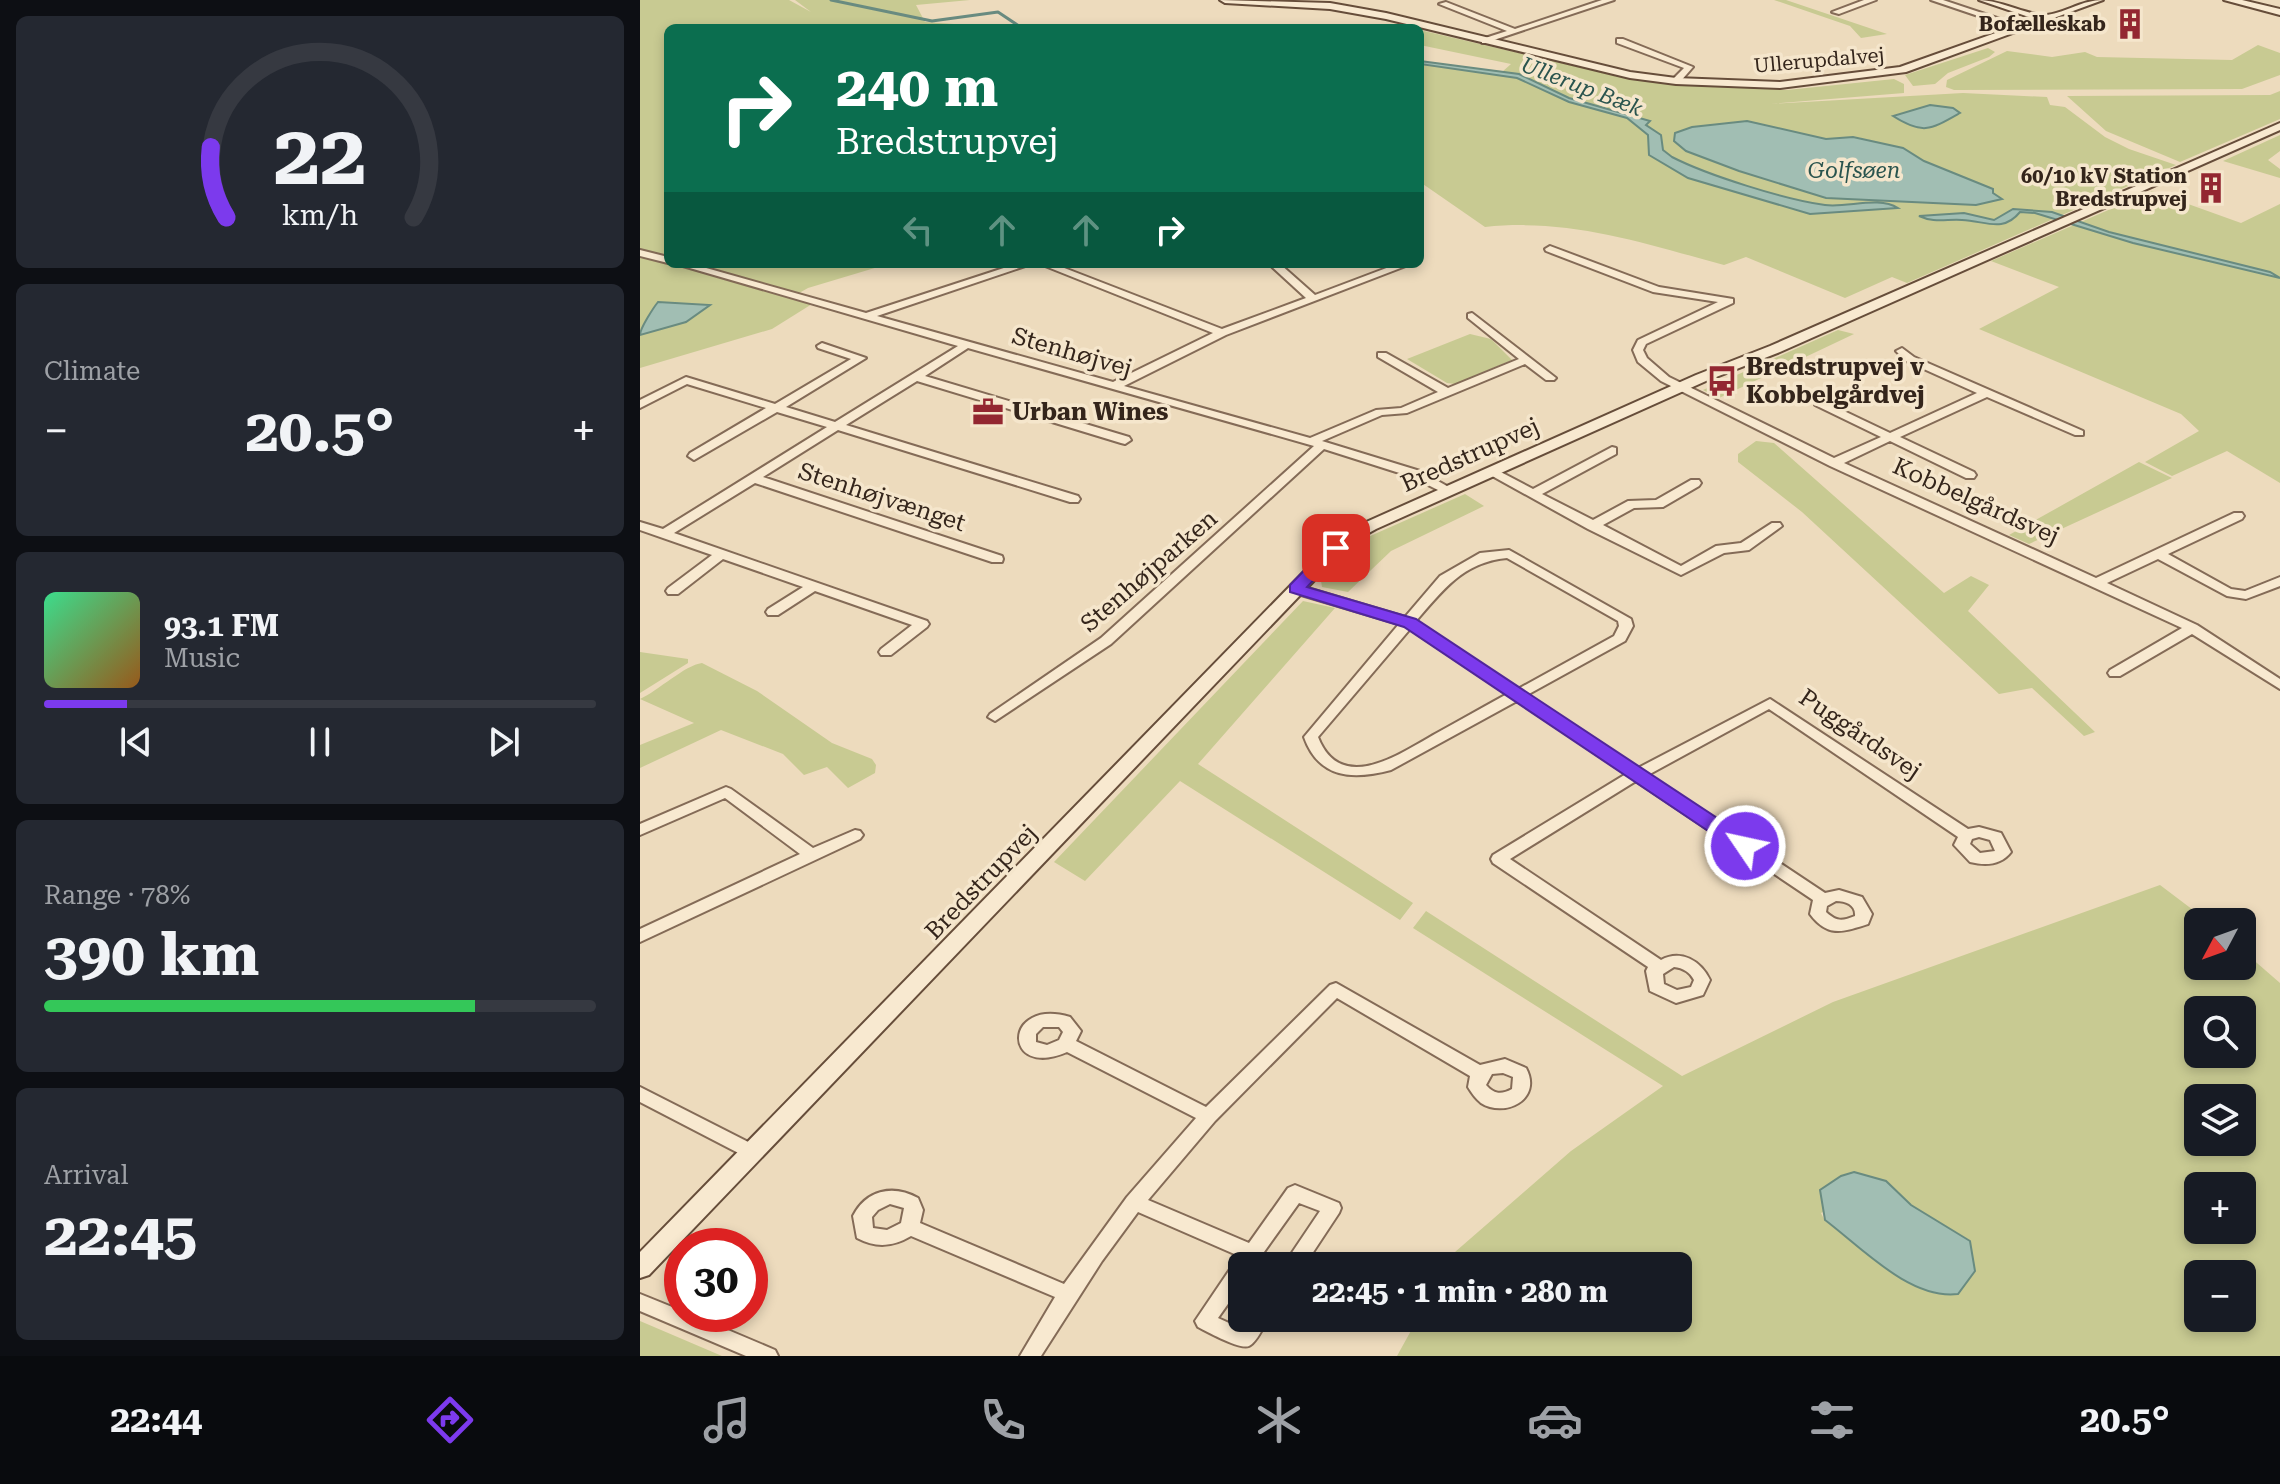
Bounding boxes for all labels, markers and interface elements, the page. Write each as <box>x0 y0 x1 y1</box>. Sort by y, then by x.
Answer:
building icon: Bofælleskab <box>2113 7 2147 41</box>
place label: Bofælleskab <box>1979 12 2106 36</box>
street label: Ullerupdalvej <box>1753 42 1885 78</box>
water label: Ullerup Bæk <box>1518 52 1646 121</box>
text: 240 m <box>836 54 998 120</box>
icon: right <box>704 56 808 160</box>
text: 22 <box>273 107 367 204</box>
text: Bredstrupvej <box>836 121 1059 163</box>
water label: Golfsøen <box>1808 158 1900 183</box>
place label: 60/10 kV Station Bredstrupvej <box>2021 164 2188 211</box>
building icon: 60/10 kV Station Bredstrupvej <box>2194 171 2228 205</box>
text: km/h <box>282 198 358 232</box>
icon: left <box>896 208 940 252</box>
icon: ahead <box>980 208 1024 252</box>
icon: ahead <box>1064 208 1108 252</box>
icon: right <box>1148 208 1192 252</box>
street label: Stenhøjvej <box>1009 322 1135 382</box>
place label: Bredstrupvej v Kobbelgårdvej <box>1746 353 1925 409</box>
text: Climate <box>44 356 140 386</box>
bus stop icon: Bredstrupvej v Kobbelgårdvej <box>1705 364 1739 398</box>
text: 20.5° <box>245 395 395 466</box>
office icon: Urban Wines <box>971 395 1005 429</box>
place label: Urban Wines <box>1012 398 1168 426</box>
text: − <box>44 405 69 457</box>
text: + <box>571 405 596 457</box>
street label: Bredstrupvej <box>1396 412 1544 498</box>
street label: Kobbelgårdsvej <box>1888 452 2064 550</box>
street label: Stenhøjvænget <box>795 457 969 537</box>
street label: Stenhøjparken <box>1075 504 1223 638</box>
pin <box>1302 514 1370 582</box>
icon: arrive <box>1314 526 1358 570</box>
text: 93.1 FM <box>164 608 279 643</box>
text: Music <box>164 643 240 673</box>
street label: Puggårdsvej <box>1794 683 1926 785</box>
icon: previous <box>114 720 158 764</box>
icon: pause <box>298 720 342 764</box>
icon: next <box>482 720 526 764</box>
position arrow <box>1703 804 1787 888</box>
street label: Bredstrupvej <box>919 819 1043 945</box>
text: Range · 78% <box>44 880 190 910</box>
north arrow <box>2184 908 2256 980</box>
map controls <box>2184 908 2256 1332</box>
text: 390 km <box>44 919 259 990</box>
button: search <box>2184 996 2256 1068</box>
button: layers <box>2184 1084 2256 1156</box>
text: Arrival <box>44 1160 129 1190</box>
button: + <box>2184 1172 2256 1244</box>
text: 22:45 <box>44 1199 197 1270</box>
speed limit sign: 30 <box>664 1228 768 1332</box>
button: − <box>2184 1260 2256 1332</box>
text: 22:45 · 1 min · 280 m <box>1312 1274 1608 1309</box>
icon: directions <box>422 1392 478 1448</box>
icon: music <box>699 1392 755 1448</box>
icon: phone <box>975 1392 1031 1448</box>
icon: climate <box>1251 1392 1307 1448</box>
icon: car <box>1527 1392 1583 1448</box>
icon: filters <box>1804 1392 1860 1448</box>
text: 22:44 <box>110 1399 202 1441</box>
text: 20.5° <box>2080 1399 2170 1441</box>

